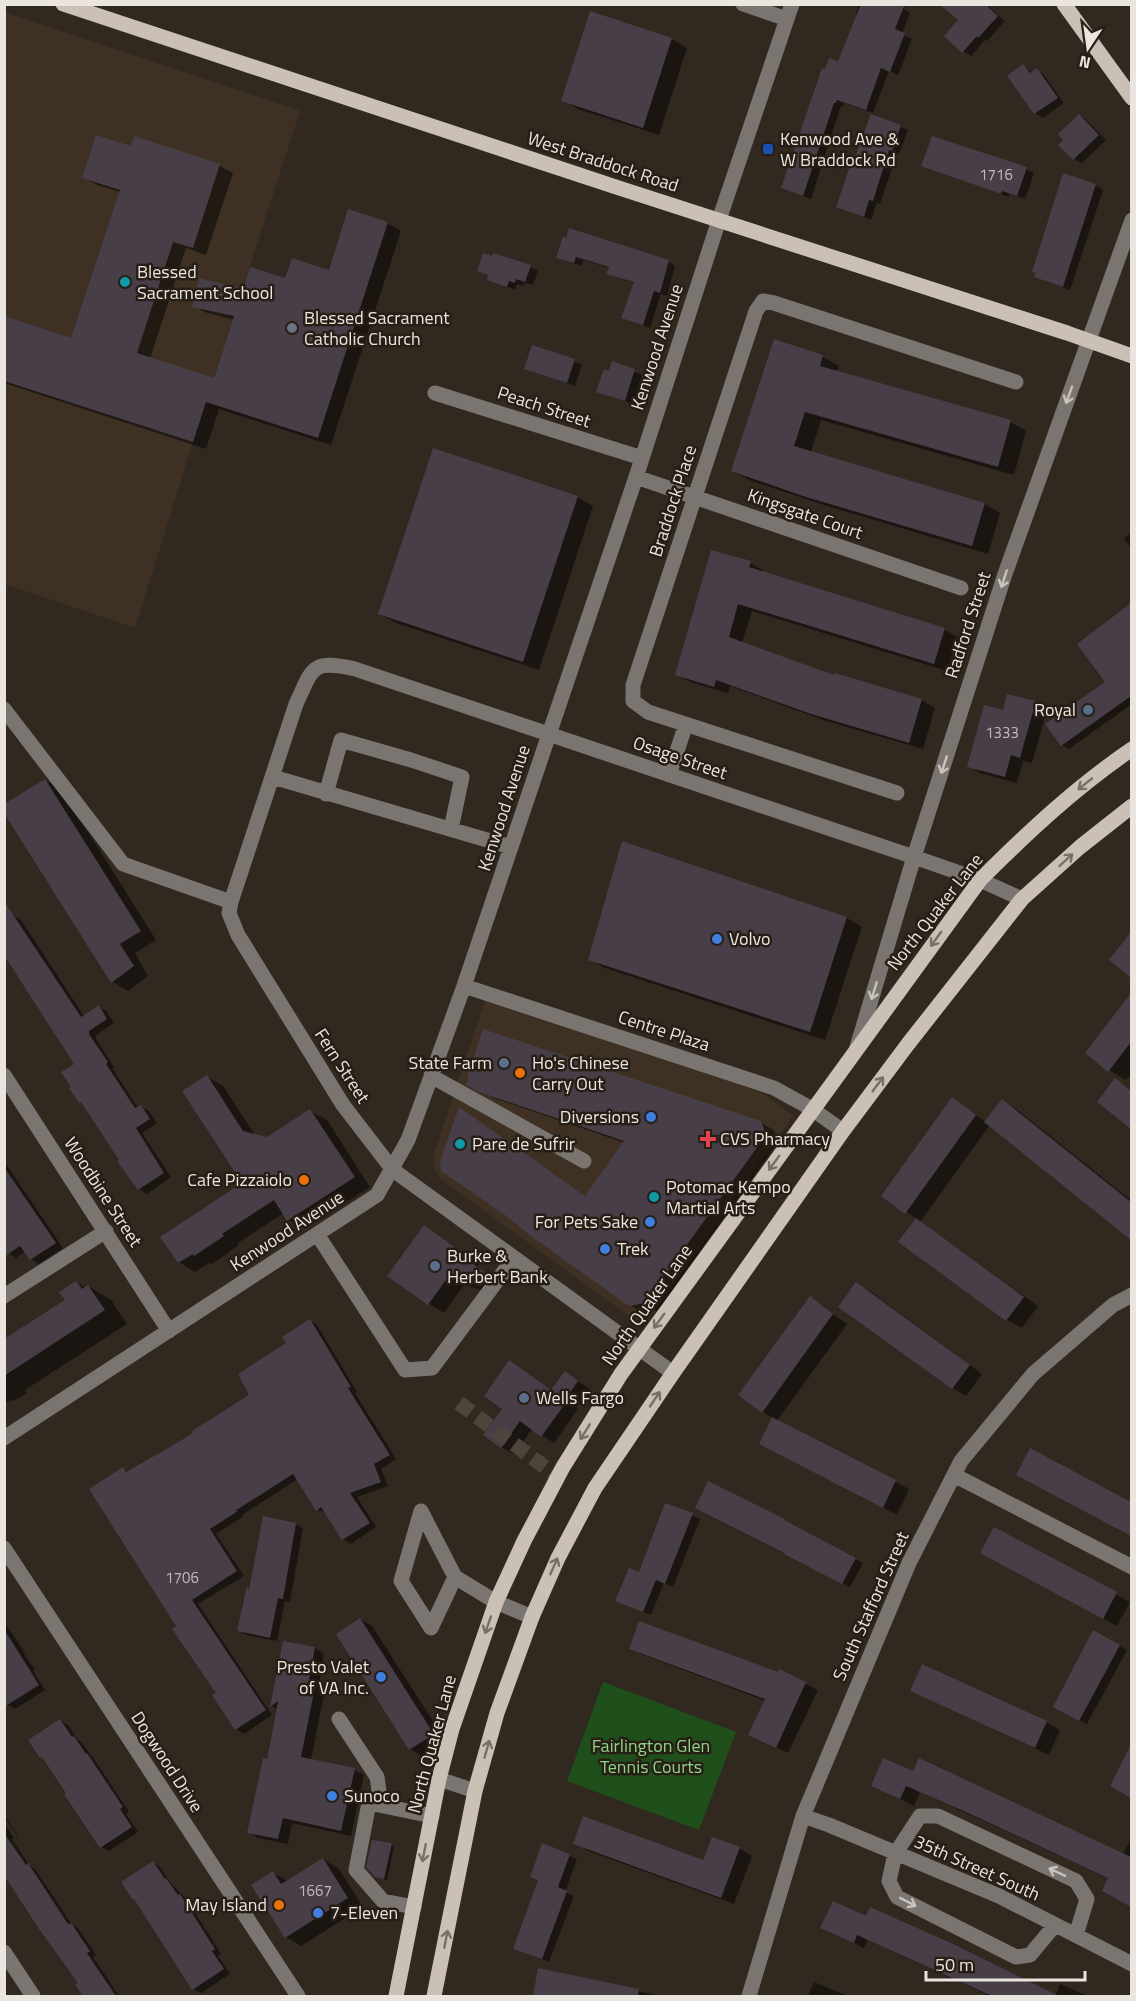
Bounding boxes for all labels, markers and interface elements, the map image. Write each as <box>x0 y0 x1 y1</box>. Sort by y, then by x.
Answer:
north arrow <box>1058 18 1118 78</box>
text: N <box>1077 50 1093 76</box>
street label: West Braddock Road <box>524 124 682 199</box>
place label: Kenwood Ave & W Braddock Rd <box>780 125 900 173</box>
marker: Kenwood Ave & W Braddock Rd <box>761 142 775 156</box>
house number: 1716 <box>979 163 1013 186</box>
place label: Blessed Sacrament School <box>137 258 273 306</box>
marker: Blessed Sacrament School <box>118 275 132 289</box>
street label: Kenwood Avenue <box>623 280 690 413</box>
place label: Blessed Sacrament Catholic Church <box>304 304 450 352</box>
marker: Blessed Sacrament Catholic Church <box>285 321 299 335</box>
street label: Peach Street <box>494 379 595 434</box>
one-way arrow <box>1062 386 1073 404</box>
street label: Braddock Place <box>642 442 703 560</box>
street label: Kingsgate Court <box>744 481 867 546</box>
street label: Radford Street <box>938 567 998 682</box>
one-way arrow <box>997 569 1008 588</box>
place label: Royal <box>1034 696 1076 723</box>
marker: Royal <box>1081 703 1095 717</box>
house number: 1333 <box>985 721 1019 744</box>
street label: Osage Street <box>629 729 732 786</box>
street label: Kenwood Avenue <box>470 741 537 874</box>
one-way arrow <box>937 755 948 774</box>
one-way arrow <box>1077 778 1093 791</box>
street label: North Quaker Lane <box>880 847 989 976</box>
one-way arrow <box>1058 853 1073 867</box>
place label: Volvo <box>729 925 771 952</box>
one-way arrow <box>930 931 942 947</box>
marker: Volvo <box>710 932 724 946</box>
one-way arrow <box>868 981 879 1000</box>
street label: Centre Plaza <box>615 1003 713 1058</box>
street label: Fern Street <box>308 1023 377 1109</box>
place label: State Farm <box>409 1049 492 1076</box>
place label: Ho's Chinese Carry Out <box>532 1049 629 1097</box>
marker: State Farm <box>497 1056 511 1070</box>
marker: Ho's Chinese Carry Out <box>513 1066 527 1080</box>
one-way arrow <box>871 1077 884 1093</box>
place label: Diversions <box>560 1103 639 1130</box>
marker: Diversions <box>644 1110 658 1124</box>
place label: CVS Pharmacy <box>720 1125 830 1152</box>
place label: Pare de Sufrir <box>472 1130 575 1157</box>
street label: Woodbine Street <box>58 1131 150 1253</box>
marker: CVS Pharmacy <box>701 1132 715 1146</box>
marker: Pare de Sufrir <box>453 1137 467 1151</box>
one-way arrow <box>767 1154 780 1170</box>
place label: Cafe Pizzaiolo <box>187 1166 292 1193</box>
marker: Cafe Pizzaiolo <box>297 1173 311 1187</box>
place label: Potomac Kempo Martial Arts <box>666 1173 791 1221</box>
street label: Kenwood Avenue <box>224 1184 349 1278</box>
marker: Potomac Kempo Martial Arts <box>647 1190 661 1204</box>
place label: For Pets Sake <box>535 1208 638 1235</box>
marker: For Pets Sake <box>643 1215 657 1229</box>
place label: Trek <box>617 1235 649 1262</box>
street label: North Quaker Lane <box>595 1239 698 1371</box>
place label: Burke & Herbert Bank <box>447 1242 548 1290</box>
marker: Trek <box>598 1242 612 1256</box>
marker: Burke & Herbert Bank <box>428 1259 442 1273</box>
one-way arrow <box>653 1312 665 1328</box>
place label: Wells Fargo <box>536 1384 624 1411</box>
marker: Wells Fargo <box>517 1391 531 1405</box>
one-way arrow <box>649 1392 661 1408</box>
one-way arrow <box>578 1424 591 1441</box>
street label: South Stafford Street <box>825 1526 916 1685</box>
one-way arrow <box>549 1557 561 1575</box>
house number: 1706 <box>165 1566 199 1589</box>
one-way arrow <box>481 1615 492 1634</box>
place label: Presto Valet of VA Inc. <box>277 1653 370 1701</box>
marker: Presto Valet of VA Inc. <box>374 1670 388 1684</box>
street label: North Quaker Lane <box>400 1672 463 1816</box>
street label: Dogwood Drive <box>125 1706 210 1818</box>
park label: Fairlington Glen Tennis Courts <box>592 1732 710 1780</box>
one-way arrow <box>482 1740 494 1759</box>
place label: Sunoco <box>344 1782 400 1809</box>
marker: Sunoco <box>325 1789 339 1803</box>
street label: 35th Street South <box>910 1828 1044 1907</box>
one-way arrow <box>418 1843 429 1862</box>
one-way arrow <box>1048 1866 1066 1878</box>
house number: 1667 <box>298 1879 332 1902</box>
place label: May Island <box>185 1891 267 1918</box>
one-way arrow <box>899 1897 917 1909</box>
marker: May Island <box>272 1898 286 1912</box>
place label: 7-Eleven <box>330 1899 398 1926</box>
marker: 7-Eleven <box>311 1906 325 1920</box>
one-way arrow <box>441 1930 452 1950</box>
scale bar <box>926 1944 1085 1982</box>
text: 50 m <box>935 1951 974 1978</box>

